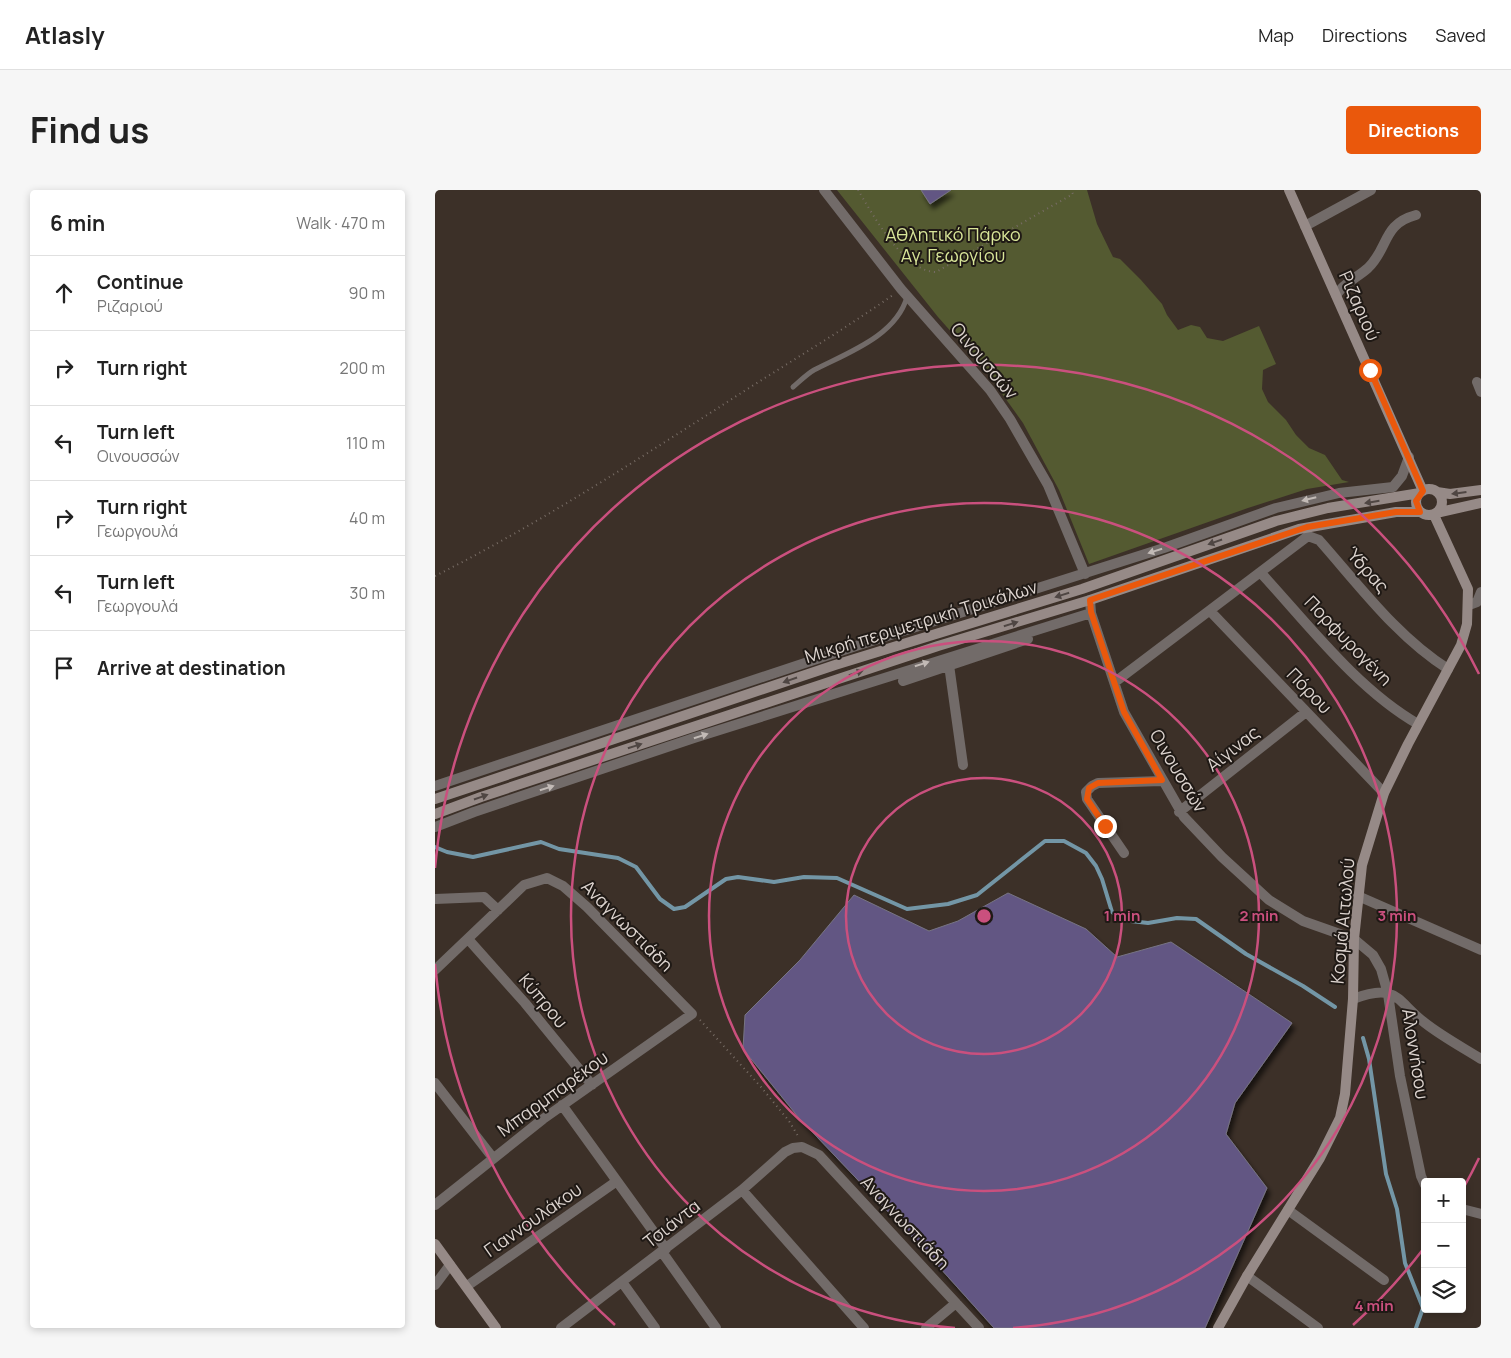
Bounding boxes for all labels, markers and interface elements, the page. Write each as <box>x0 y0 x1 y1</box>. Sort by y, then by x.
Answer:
text: Atlasly <box>25 18 105 51</box>
text: Map <box>1258 23 1294 47</box>
text: Directions <box>1322 23 1407 47</box>
text: Saved <box>1435 23 1486 47</box>
text: Find us <box>30 106 149 154</box>
button: Directions <box>1346 106 1481 154</box>
text: 6 min <box>50 209 105 237</box>
text: Walk · 470 m <box>296 212 385 234</box>
park label: Αθλητικό Πάρκο Αγ. Γεωργίου <box>885 222 1021 267</box>
street label: Ριζαριού <box>1334 267 1386 344</box>
text: Continue <box>97 269 183 295</box>
icon: ahead <box>50 279 78 307</box>
text: 90 m <box>349 282 385 304</box>
text: Ριζαριού <box>97 295 163 317</box>
street label: Οινουσσών <box>946 317 1024 404</box>
icon: right <box>50 354 78 382</box>
text: Turn right <box>97 355 187 381</box>
text: 200 m <box>340 357 385 379</box>
route start <box>1359 359 1382 382</box>
text: Turn left <box>97 419 175 445</box>
icon: left <box>50 429 78 457</box>
text: 110 m <box>346 432 385 454</box>
text: Οινουσσών <box>97 445 180 467</box>
one-way arrow <box>1450 489 1466 497</box>
text: Turn right <box>97 494 187 520</box>
one-way arrow <box>1302 495 1317 503</box>
one-way arrow <box>1364 498 1380 506</box>
icon: right <box>50 504 78 532</box>
text: 40 m <box>349 507 385 529</box>
text: Γεωργουλά <box>97 520 178 542</box>
one-way arrow <box>1208 539 1223 546</box>
street label: Ύδρας <box>1341 541 1395 598</box>
one-way arrow <box>1148 547 1163 555</box>
text: Turn left <box>97 569 175 595</box>
street label: Μικρή περιμετρική Τρικάλων <box>801 574 1040 668</box>
icon: left <box>50 579 78 607</box>
text: 30 m <box>350 582 385 604</box>
street label: Πορφυρογένη <box>1300 590 1398 691</box>
one-way arrow <box>1054 592 1069 599</box>
text: Γεωργουλά <box>97 595 178 617</box>
one-way arrow <box>1003 620 1018 628</box>
icon: arrive <box>50 654 78 682</box>
text: Arrive at destination <box>97 655 286 681</box>
one-way arrow <box>915 660 930 668</box>
street label: Πόρου <box>1282 662 1337 718</box>
one-way arrow <box>848 669 863 676</box>
one-way arrow <box>782 677 797 685</box>
street label: Αίγινας <box>1201 720 1264 777</box>
street label: Οινουσσών <box>1145 724 1213 817</box>
one-way arrow <box>694 732 709 740</box>
one-way arrow <box>628 742 643 750</box>
one-way arrow <box>540 783 555 791</box>
one-way arrow <box>473 793 488 800</box>
route end <box>1094 815 1117 838</box>
street label: Κοσμά Αιτωλού <box>1325 857 1359 985</box>
street label: Αναγνωστιάδη <box>577 874 679 976</box>
text: 1 min <box>1104 905 1140 926</box>
text: 2 min <box>1239 905 1279 926</box>
text: 3 min <box>1378 905 1416 926</box>
centre of rings <box>975 907 993 925</box>
street label: Κύπρου <box>514 968 574 1033</box>
street label: Αλοννήσου <box>1397 1007 1435 1101</box>
street label: Μπαρμπαρέκου <box>492 1045 613 1141</box>
street label: Αναγνωστιάδη <box>856 1170 956 1275</box>
street label: Γιαννουλάκου <box>479 1177 586 1262</box>
map controls <box>1421 1178 1466 1313</box>
button: + <box>1421 1178 1466 1223</box>
street label: Τσιάντα <box>638 1193 705 1253</box>
button: − <box>1421 1223 1466 1268</box>
button: layers <box>1421 1268 1466 1313</box>
text: 4 min <box>1354 1295 1394 1316</box>

